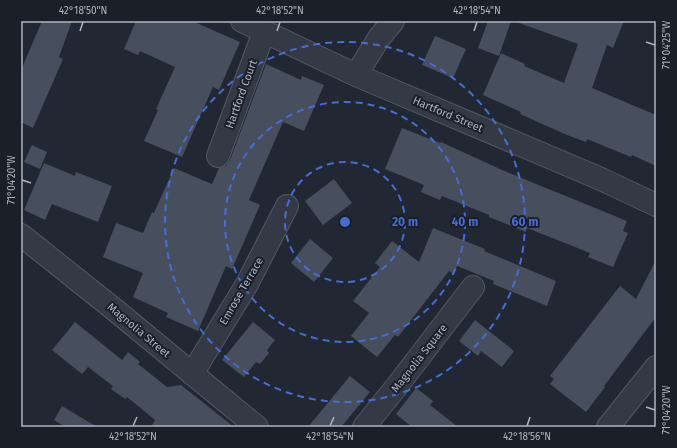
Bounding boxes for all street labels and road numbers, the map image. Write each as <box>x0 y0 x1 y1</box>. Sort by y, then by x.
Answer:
street label: Hartford Court <box>223 58 260 130</box>
street label: Hartford Street <box>411 94 485 135</box>
street label: Emrose Terrace <box>217 255 266 327</box>
street label: Magnolia Street <box>105 300 173 360</box>
street label: Magnolia Square <box>389 322 450 395</box>

